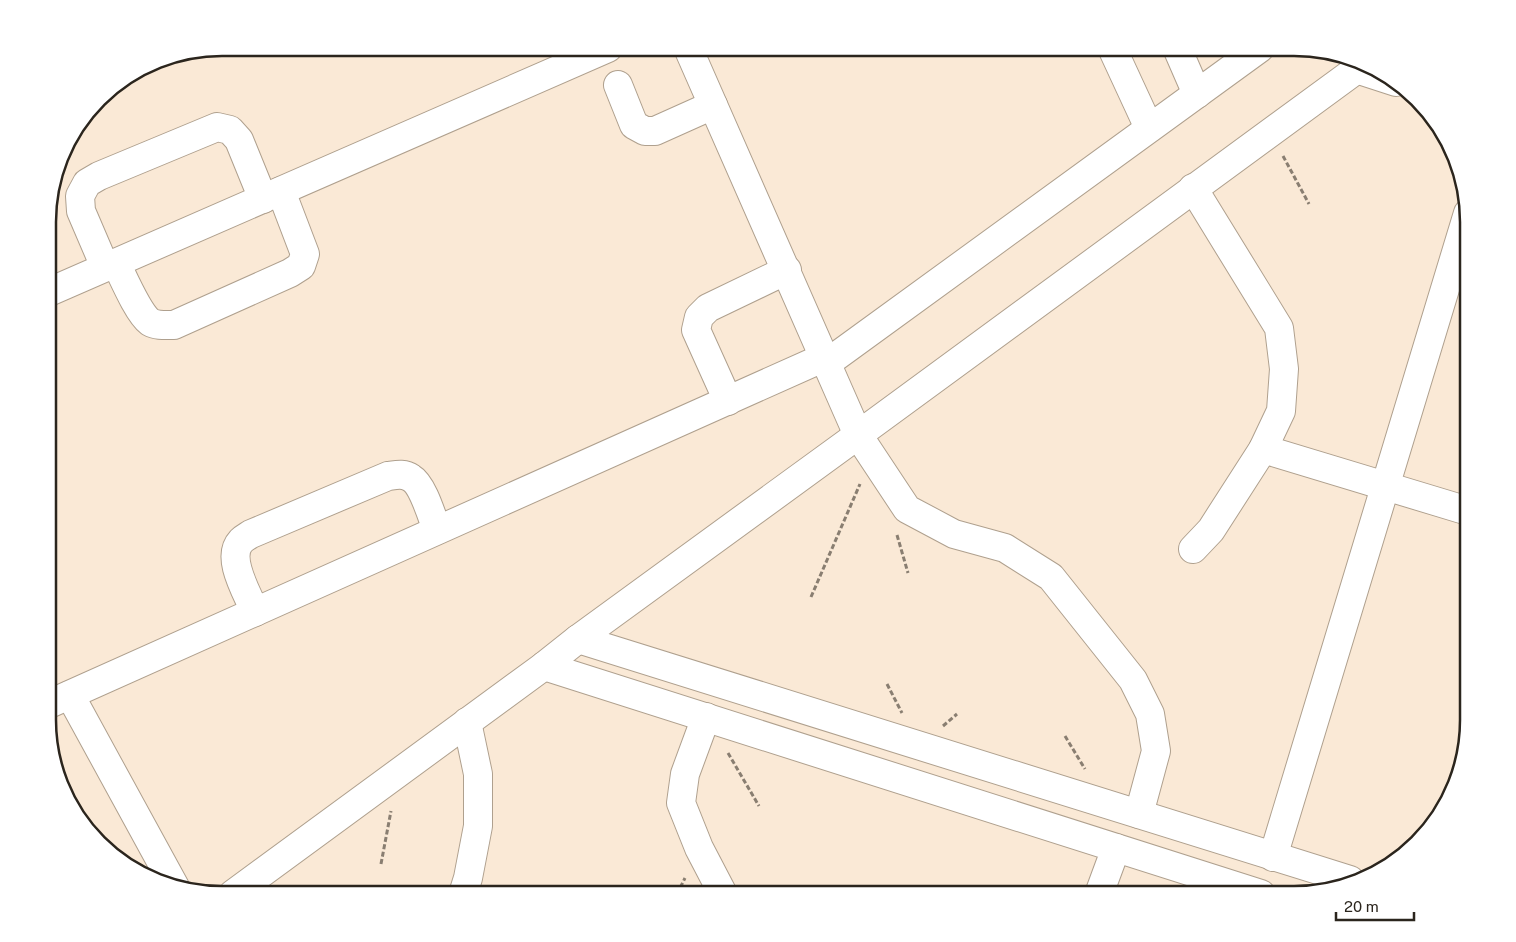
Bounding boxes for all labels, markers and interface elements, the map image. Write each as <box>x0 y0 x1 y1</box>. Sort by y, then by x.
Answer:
scale bar <box>1336 890 1414 922</box>
text: 20 m <box>1344 898 1379 915</box>

